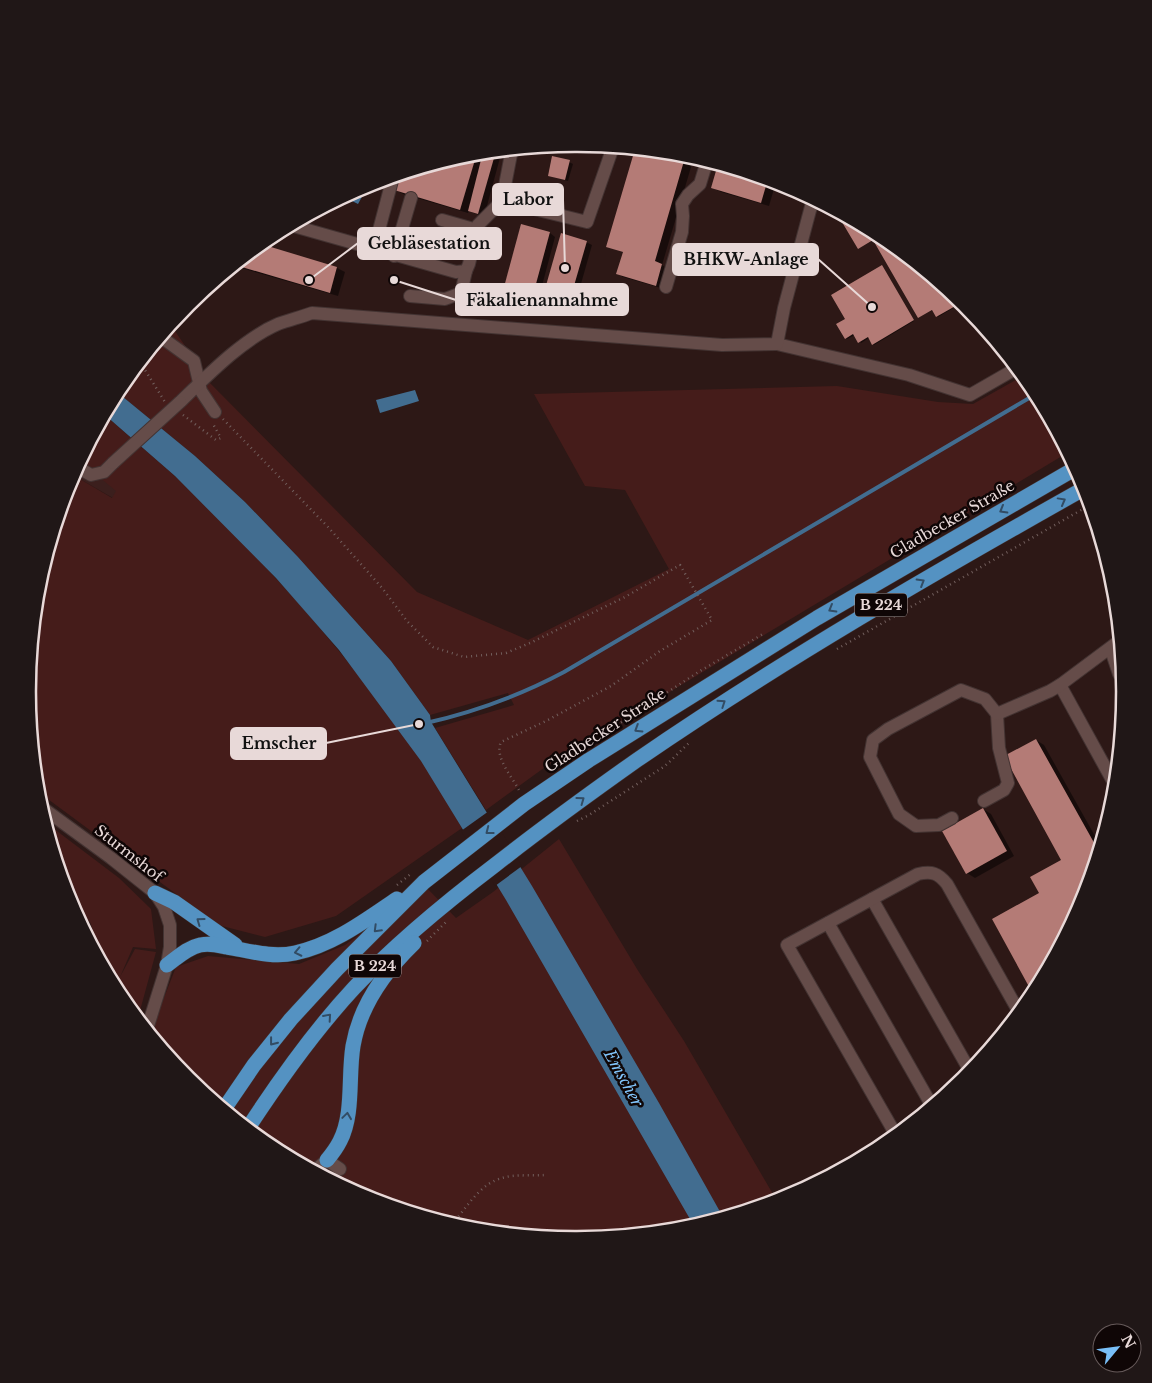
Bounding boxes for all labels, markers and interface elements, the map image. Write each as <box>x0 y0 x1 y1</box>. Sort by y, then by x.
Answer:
callout: Labor <box>493 184 563 215</box>
text: Labor <box>503 189 553 209</box>
callout: Gebläsestation <box>358 228 501 259</box>
text: Gebläsestation <box>368 233 491 253</box>
callout: BHKW-Anlage <box>673 244 818 275</box>
text: BHKW-Anlage <box>683 249 809 269</box>
callout: Fäkalienannahme <box>456 284 628 315</box>
text: Fäkalienannahme <box>466 290 618 310</box>
street label: Gladbecker Straße <box>886 476 1018 562</box>
one-way arrow <box>1057 497 1066 507</box>
one-way arrow <box>999 503 1008 513</box>
one-way arrow <box>916 578 925 588</box>
road number: B 224 <box>855 594 907 616</box>
one-way arrow <box>829 603 838 613</box>
street label: Gladbecker Straße <box>541 684 669 776</box>
one-way arrow <box>717 699 726 709</box>
one-way arrow <box>634 723 643 733</box>
callout: Emscher <box>231 728 326 759</box>
text: Emscher <box>241 733 317 753</box>
one-way arrow <box>575 797 585 806</box>
street label: Sturmshof <box>91 820 168 887</box>
one-way arrow <box>486 826 495 834</box>
one-way arrow <box>197 919 206 927</box>
one-way arrow <box>374 923 383 932</box>
one-way arrow <box>294 946 303 957</box>
road number: B 224 <box>349 954 401 978</box>
one-way arrow <box>322 1014 331 1023</box>
one-way arrow <box>270 1036 279 1046</box>
water label: Emscher <box>600 1045 648 1111</box>
one-way arrow <box>341 1112 351 1120</box>
north arrow <box>1092 1323 1142 1373</box>
text: N <box>1117 1332 1139 1352</box>

